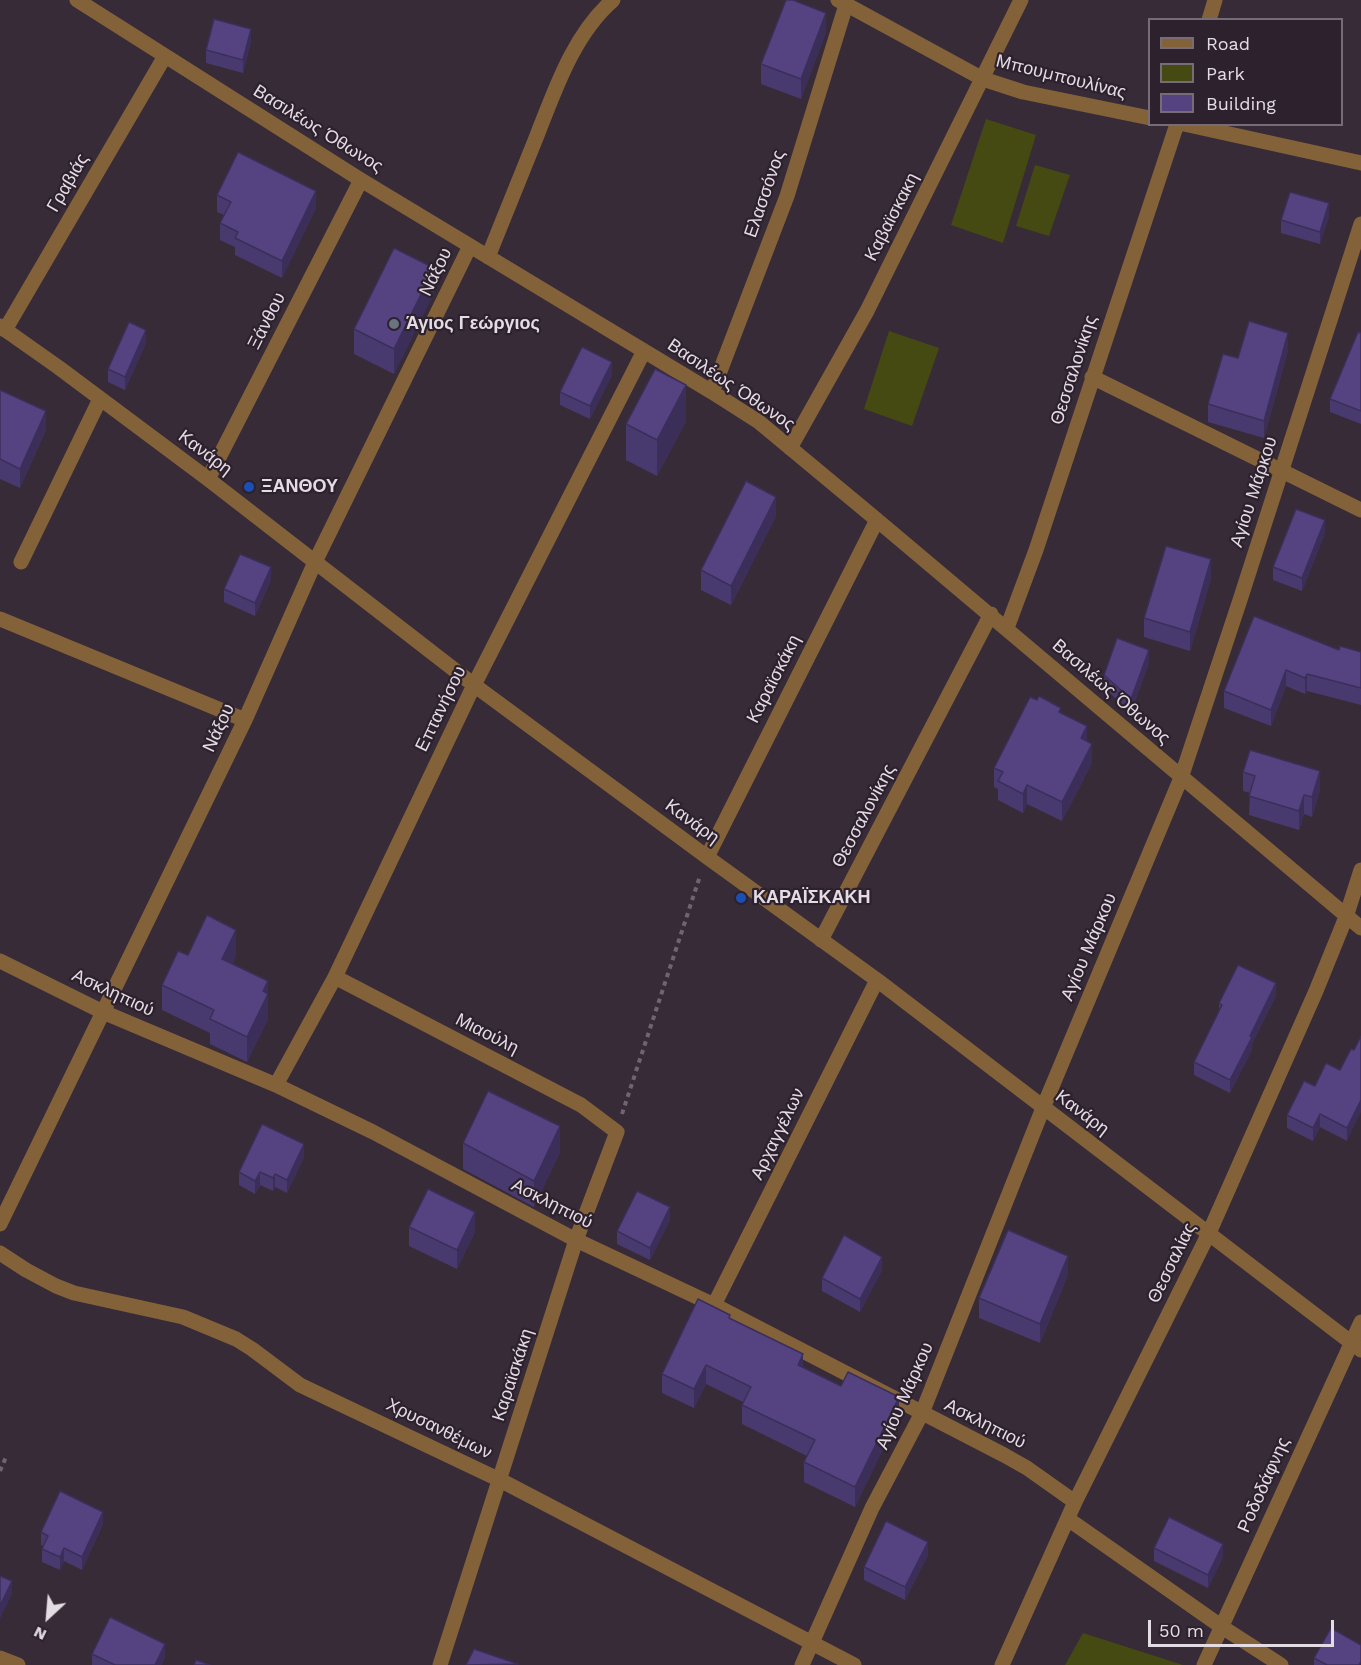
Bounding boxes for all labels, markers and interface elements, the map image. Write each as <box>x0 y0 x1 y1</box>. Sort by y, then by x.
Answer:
legend <box>1148 18 1343 126</box>
text: Road <box>1206 33 1250 54</box>
street label: Μπουμπουλίνας <box>994 50 1128 104</box>
text: Park <box>1206 63 1245 84</box>
street label: Βασιλέως Όθωνος <box>249 80 387 178</box>
text: Building <box>1206 93 1276 114</box>
street label: Ελασσόνος <box>740 147 790 241</box>
street label: Γραβιάς <box>43 150 93 216</box>
street label: Καβαϊσκακη <box>861 169 923 265</box>
street label: Νάξου <box>415 244 457 300</box>
street label: Ξάνθου <box>244 289 290 353</box>
street label: Θεσσαλονίκης <box>1046 312 1102 428</box>
place label: Άγιος Γεώργιος <box>406 313 540 335</box>
marker: Άγιος Γεώργιος <box>387 317 401 331</box>
street label: Βασιλέως Όθωνος <box>663 334 799 436</box>
street label: Κανάρη <box>174 426 236 480</box>
street label: Αγίου Μάρκου <box>1226 434 1282 550</box>
place label: ΞΑΝΘΟΥ <box>261 476 338 498</box>
marker: ΞΑΝΘΟΥ <box>242 480 256 494</box>
street label: Καραϊσκάκη <box>743 631 805 727</box>
street label: Βασιλέως Όθωνος <box>1048 635 1174 749</box>
street label: Επτανήσου <box>411 663 471 755</box>
street label: Νάξου <box>198 700 240 756</box>
street label: Θεσσαλονίκης <box>828 761 900 871</box>
street label: Κανάρη <box>661 795 723 849</box>
place label: ΚΑΡΑΪΣΚΑΚΗ <box>753 887 870 909</box>
street label: Αγίου Μάρκου <box>1057 890 1121 1004</box>
marker: ΚΑΡΑΪΣΚΑΚΗ <box>734 891 748 905</box>
street label: Ασκληπιού <box>68 965 158 1021</box>
street label: Μιαούλη <box>452 1009 522 1059</box>
street label: Αρχαγγέλων <box>747 1085 809 1183</box>
street label: Κανάρη <box>1051 1086 1113 1140</box>
street label: Ασκληπιού <box>508 1174 596 1234</box>
street label: Θεσσαλίας <box>1143 1219 1201 1307</box>
street label: Καραϊσκάκη <box>488 1326 538 1424</box>
street label: Αγίου Μάρκου <box>872 1339 938 1453</box>
street label: Χρυσανθέμων <box>383 1394 495 1464</box>
street label: Ασκληπιού <box>941 1394 1029 1454</box>
street label: Ροδοδάφνης <box>1233 1434 1295 1536</box>
north arrow <box>18 1587 78 1647</box>
scale bar <box>1151 1608 1337 1646</box>
text: 50 m <box>1159 1620 1204 1641</box>
text: N <box>30 1622 49 1645</box>

